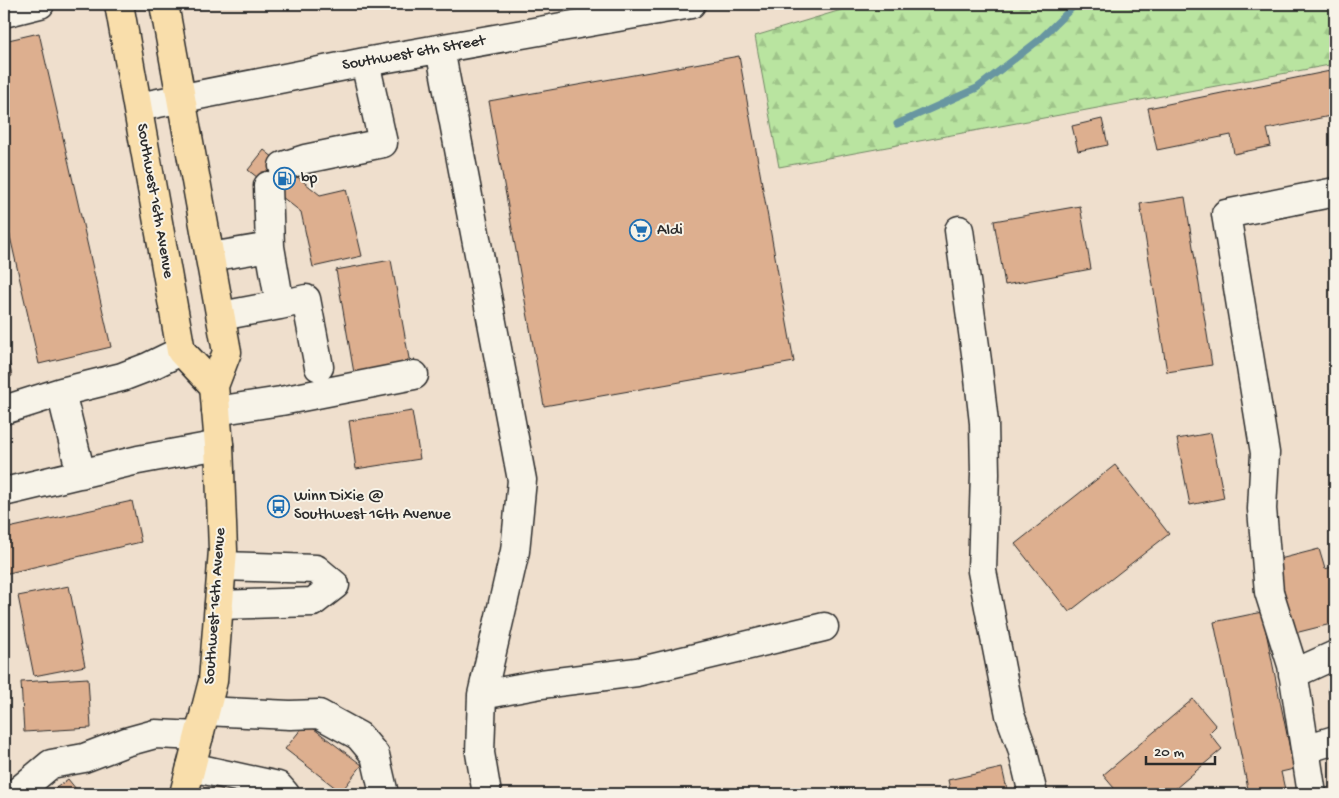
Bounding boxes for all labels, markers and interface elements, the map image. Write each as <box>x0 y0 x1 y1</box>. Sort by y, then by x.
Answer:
street label: Southwest 6th Street <box>341 32 488 76</box>
street label: Southwest 16th Avenue <box>131 122 177 281</box>
fuel station icon: bp <box>273 167 297 191</box>
place label: bp <box>301 170 317 189</box>
supermarket icon: Aldi <box>629 219 653 243</box>
place label: Aldi <box>657 222 683 241</box>
place label: Winn Dixie @ Southwest 16th Avenue <box>294 488 452 525</box>
bus stop icon: Winn Dixie @ Southwest 16th Avenue <box>266 494 290 518</box>
street label: Southwest 16th Avenue <box>201 526 231 685</box>
scale bar <box>1146 733 1215 765</box>
text: 20 m <box>1154 744 1184 762</box>

